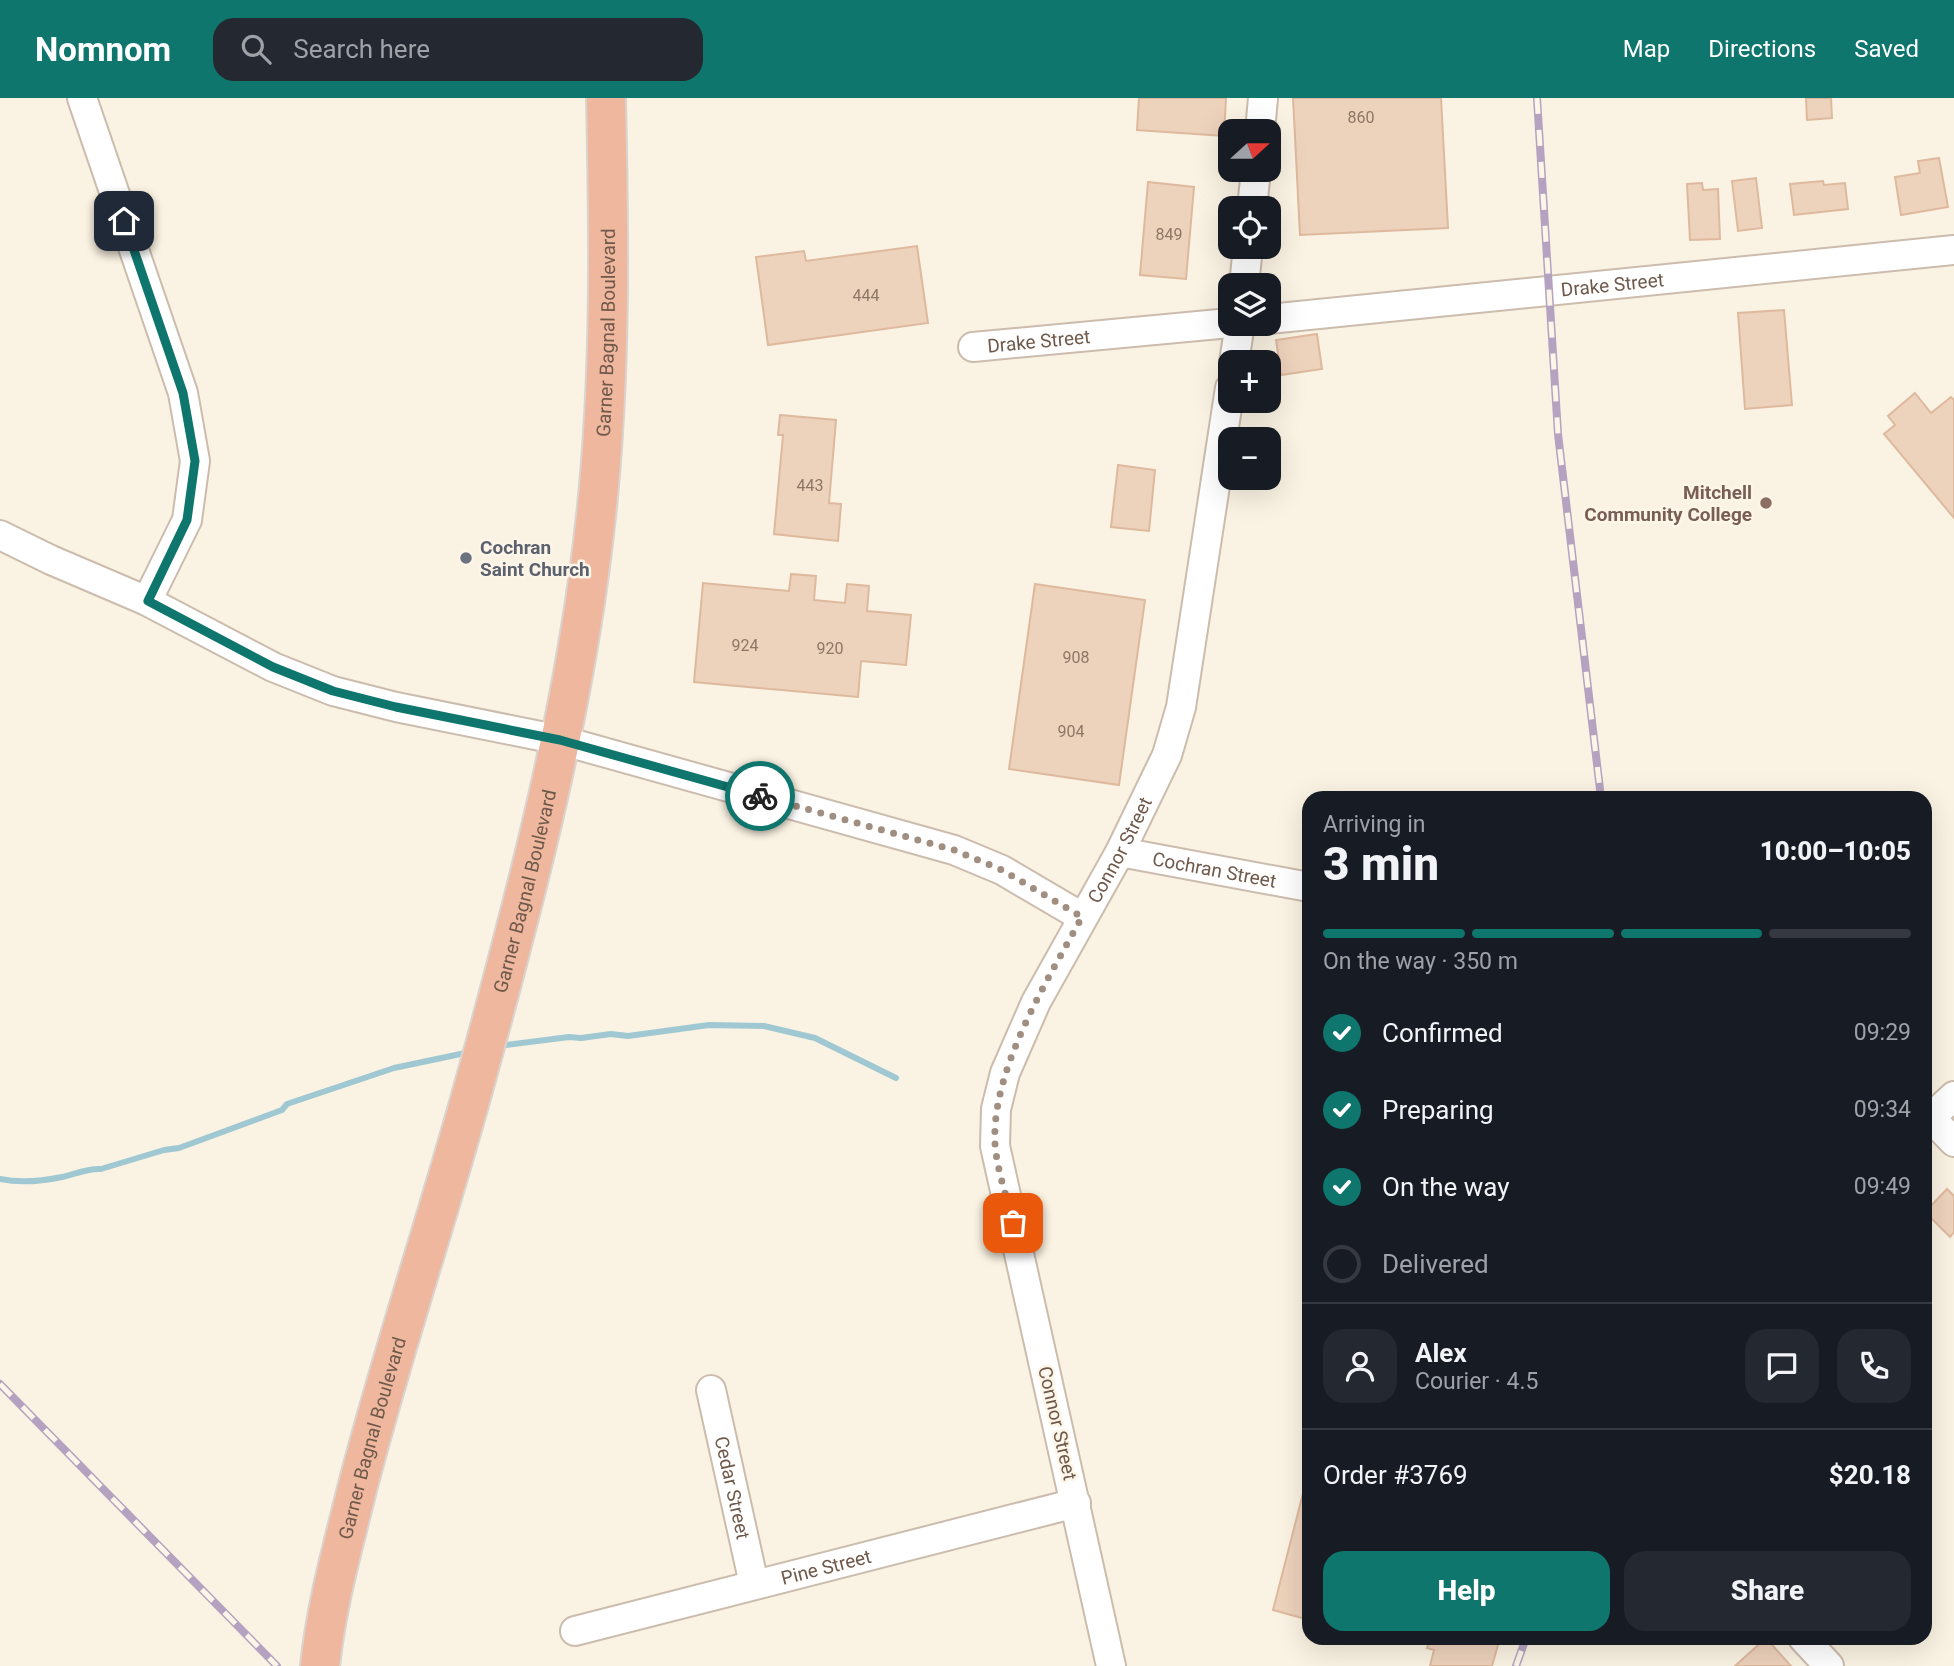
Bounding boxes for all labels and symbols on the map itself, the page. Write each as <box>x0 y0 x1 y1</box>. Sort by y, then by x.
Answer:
house number: 860 <box>1348 108 1374 127</box>
north arrow <box>1218 119 1281 182</box>
pin <box>94 191 154 251</box>
house number: 849 <box>1156 225 1182 244</box>
street label: Garner Bagnal Boulevard <box>592 228 620 438</box>
street label: Drake Street <box>1560 268 1665 302</box>
house number: 444 <box>853 286 879 305</box>
street label: Drake Street <box>986 325 1091 358</box>
house number: 443 <box>797 476 823 495</box>
place label: Mitchell Community College <box>1584 481 1752 526</box>
marker: Mitchell Community College <box>1758 495 1774 511</box>
place label: Cochran Saint Church <box>480 536 590 581</box>
marker: Cochran Saint Church <box>458 550 474 566</box>
house number: 924 <box>732 636 758 655</box>
house number: 920 <box>817 639 843 658</box>
house number: 908 <box>1063 648 1089 667</box>
house number: 904 <box>1058 722 1084 741</box>
courier <box>725 761 795 831</box>
street label: Garner Bagnal Boulevard <box>489 787 561 996</box>
street label: Connor Street <box>1083 793 1157 907</box>
street label: Cochran Street <box>1151 847 1278 893</box>
pin <box>983 1193 1043 1253</box>
street label: Garner Bagnal Boulevard <box>334 1334 411 1542</box>
street label: Connor Street <box>1033 1364 1082 1482</box>
street label: Cedar Street <box>710 1434 755 1541</box>
street label: Pine Street <box>779 1545 874 1590</box>

